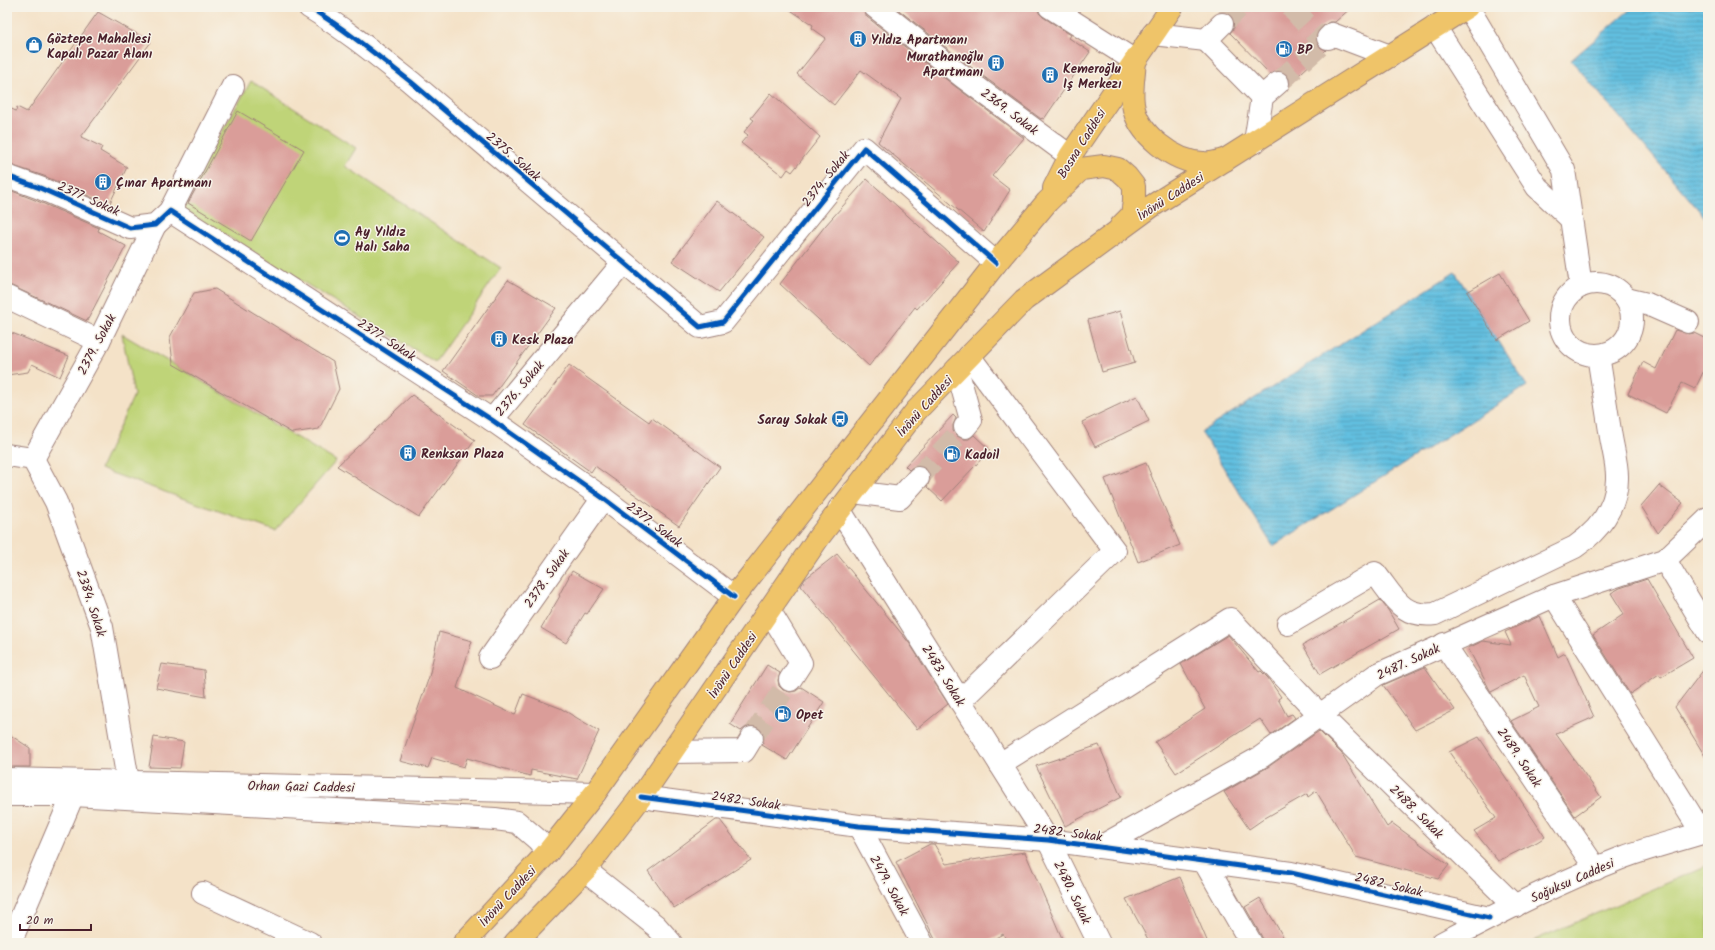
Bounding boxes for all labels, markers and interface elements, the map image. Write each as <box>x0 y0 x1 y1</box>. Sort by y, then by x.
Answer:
place label: Göztepe Mahallesi Kapalı Pazar Alanı <box>47 29 153 65</box>
building icon: Yıldız Apartmanı <box>848 29 868 49</box>
place label: Yıldız Apartmanı <box>871 30 968 51</box>
shop icon: Göztepe Mahallesi Kapalı Pazar Alanı <box>24 35 44 55</box>
fuel station icon: BP <box>1274 39 1294 59</box>
place label: BP <box>1297 40 1313 61</box>
place label: Murathanoğlu Apartmanı <box>907 47 984 83</box>
building icon: Murathanoğlu Apartmanı <box>986 53 1006 73</box>
place label: Kemeroğlu Iş Merkezı <box>1063 59 1122 95</box>
building icon: Kemeroğlu Iş Merkezı <box>1040 65 1060 85</box>
street label: 2369. Sokak <box>976 83 1043 142</box>
street label: Bosna Caddesi <box>1052 104 1113 183</box>
street label: 2375. Sokak <box>481 127 546 188</box>
street label: 2374. Sokak <box>797 145 856 212</box>
street label: İnönü Caddesi <box>1133 167 1209 227</box>
building icon: Çınar Apartmanı <box>93 172 113 192</box>
place label: Çınar Apartmanı <box>116 173 212 194</box>
street label: 2377. Sokak <box>54 176 124 223</box>
place label: Ay Yıldız Halı Saha <box>355 222 410 258</box>
sports icon: Ay Yıldız Halı Saha <box>332 228 352 248</box>
street label: 2379. Sokak <box>72 310 123 379</box>
street label: 2377. Sokak <box>353 313 420 368</box>
building icon: Kesk Plaza <box>489 329 509 349</box>
place label: Kesk Plaza <box>512 330 574 351</box>
street label: 2376. Sokak <box>490 356 550 422</box>
street label: İnönü Caddesi <box>892 371 959 442</box>
bus stop icon: Saray Sokak <box>830 409 850 429</box>
place label: Saray Sokak <box>758 410 828 431</box>
building icon: Renksan Plaza <box>398 443 418 463</box>
place label: Renksan Plaza <box>421 444 504 465</box>
fuel station icon: Kadoil <box>942 444 962 464</box>
place label: Kadoil <box>965 445 1000 466</box>
street label: 2377. Sokak <box>621 497 688 554</box>
street label: 2378. Sokak <box>519 544 576 613</box>
street label: 2384. Sokak <box>70 567 112 641</box>
street label: İnönü Caddesi <box>703 627 764 703</box>
street label: 2487. Sokak <box>1373 638 1445 686</box>
street label: 2483. Sokak <box>915 641 970 712</box>
fuel station icon: Opet <box>773 704 793 724</box>
place label: Opet <box>796 705 823 726</box>
street label: 2489. Sokak <box>1491 724 1547 793</box>
street label: Orhan Gazi Caddesi <box>247 776 355 799</box>
street label: 2488. Sokak <box>1384 780 1449 845</box>
street label: 2482. Sokak <box>710 786 783 817</box>
street label: 2482. Sokak <box>1032 819 1104 848</box>
street label: 2479. Sokak <box>863 852 914 921</box>
street label: Soğuksu Caddesi <box>1527 853 1619 909</box>
street label: 2480. Sokak <box>1047 857 1096 929</box>
street label: İnönü Caddesi <box>474 861 542 932</box>
street label: 2482. Sokak <box>1352 867 1426 904</box>
scale bar <box>20 906 91 932</box>
text: 20 m <box>26 911 54 930</box>

